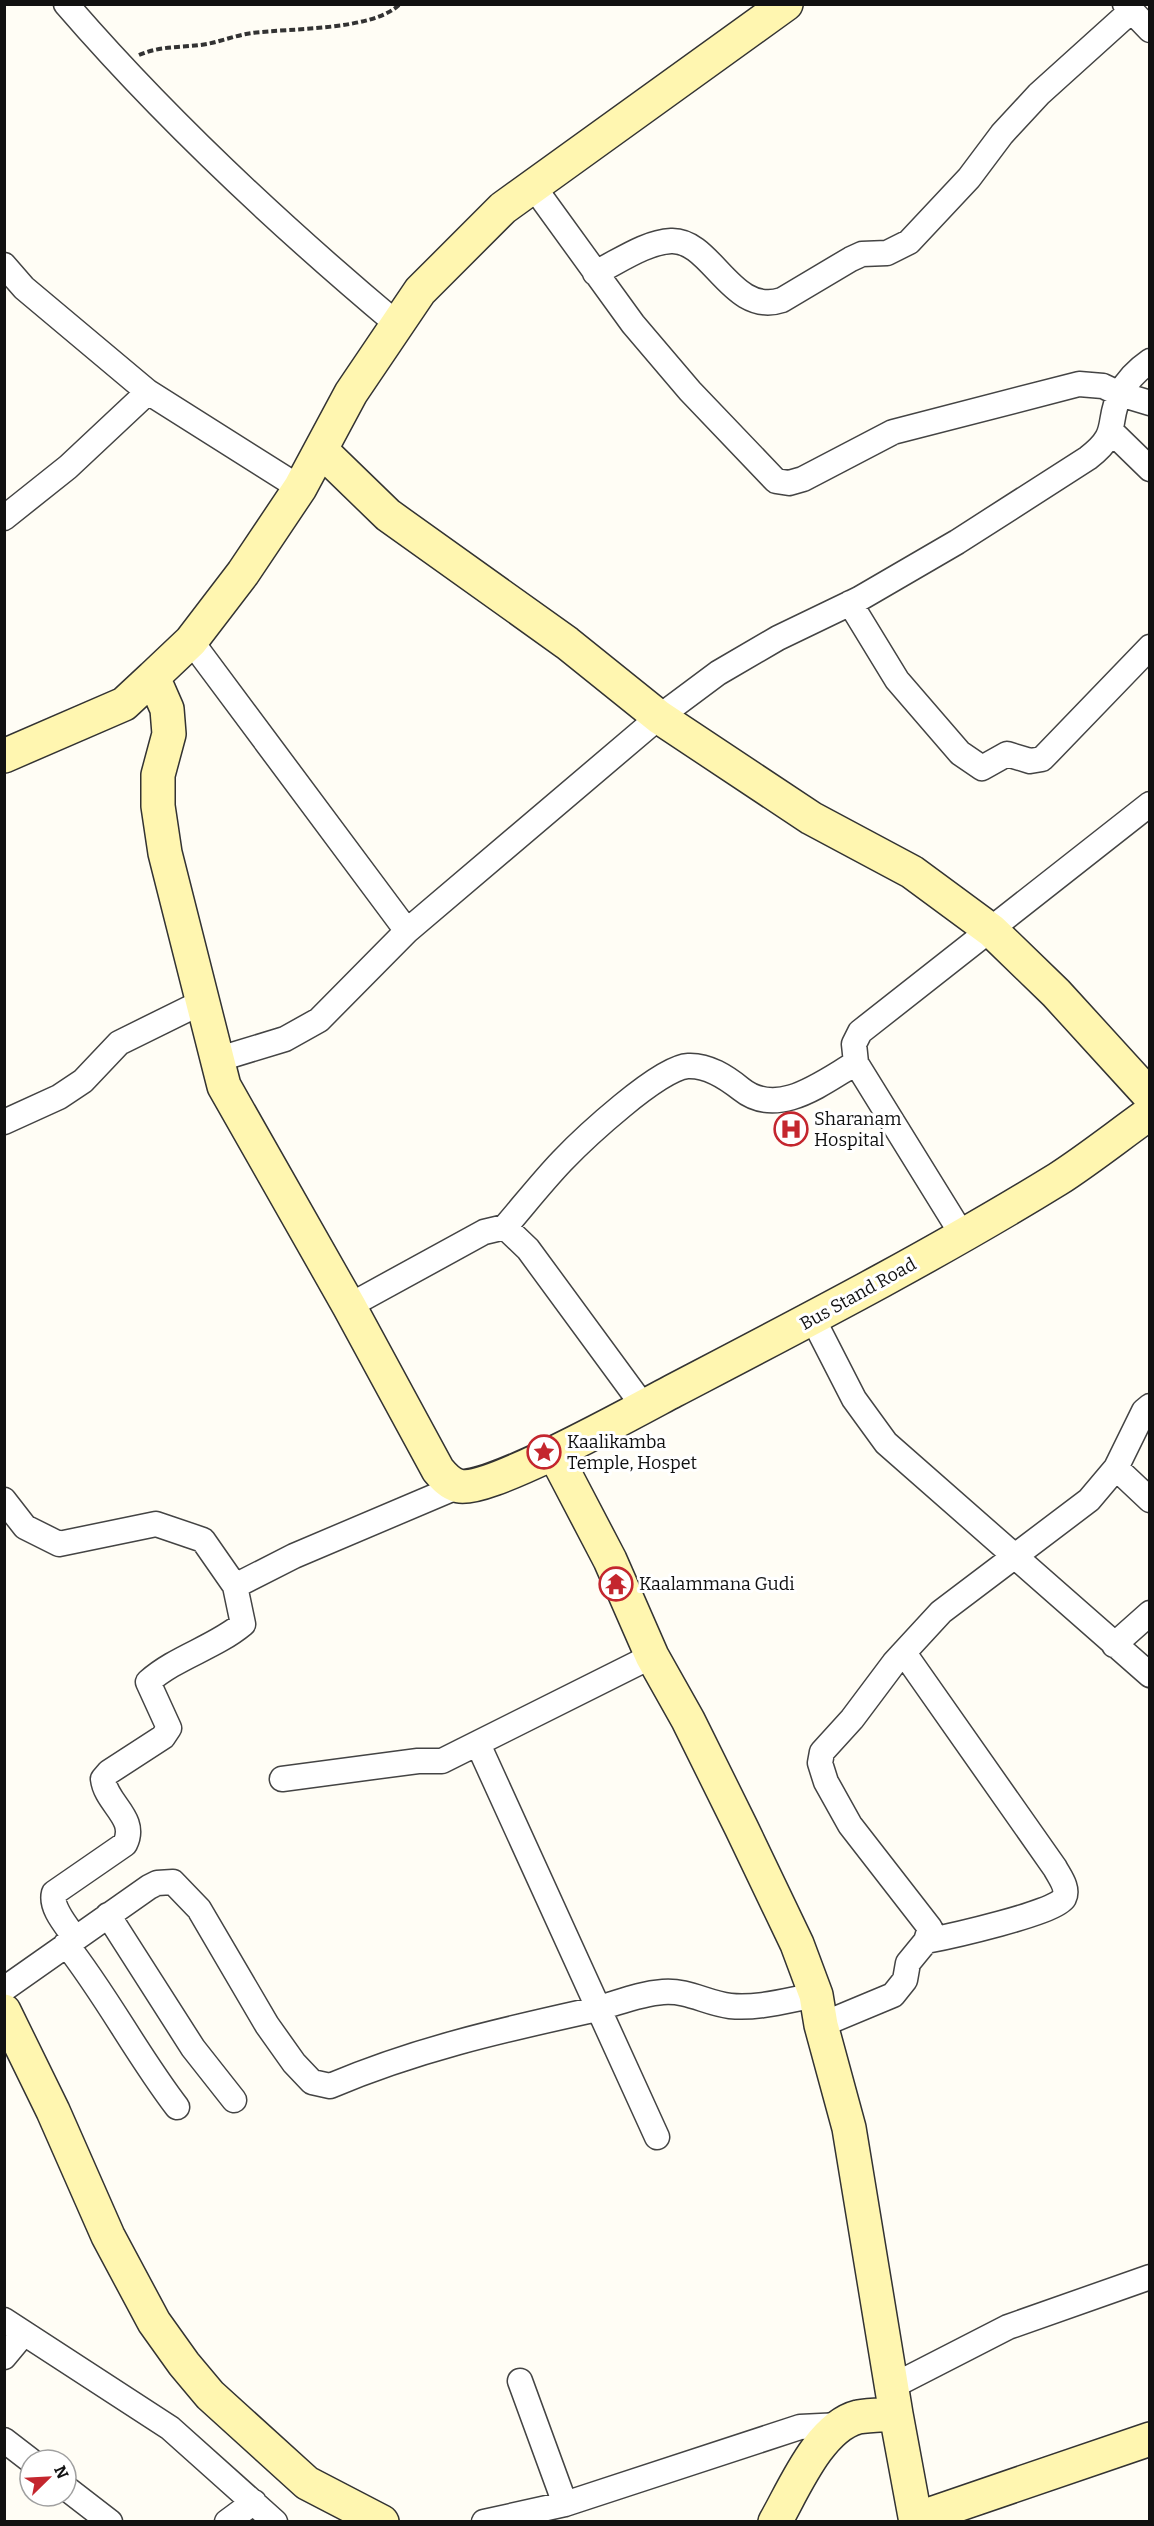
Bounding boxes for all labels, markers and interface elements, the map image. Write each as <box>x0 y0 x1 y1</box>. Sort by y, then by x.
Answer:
place label: Sharanam Hospital <box>814 1108 902 1151</box>
hospital icon: Sharanam Hospital <box>773 1111 809 1147</box>
street label: Bus Stand Road <box>796 1253 920 1335</box>
place label: Kaalikamba Temple, Hospet <box>567 1431 698 1474</box>
place icon: Kaalikamba Temple, Hospet <box>526 1434 562 1470</box>
temple icon: Kaalammana Gudi <box>598 1566 634 1602</box>
place label: Kaalammana Gudi <box>639 1573 795 1595</box>
north arrow <box>18 2448 78 2508</box>
text: N <box>50 2463 72 2482</box>

